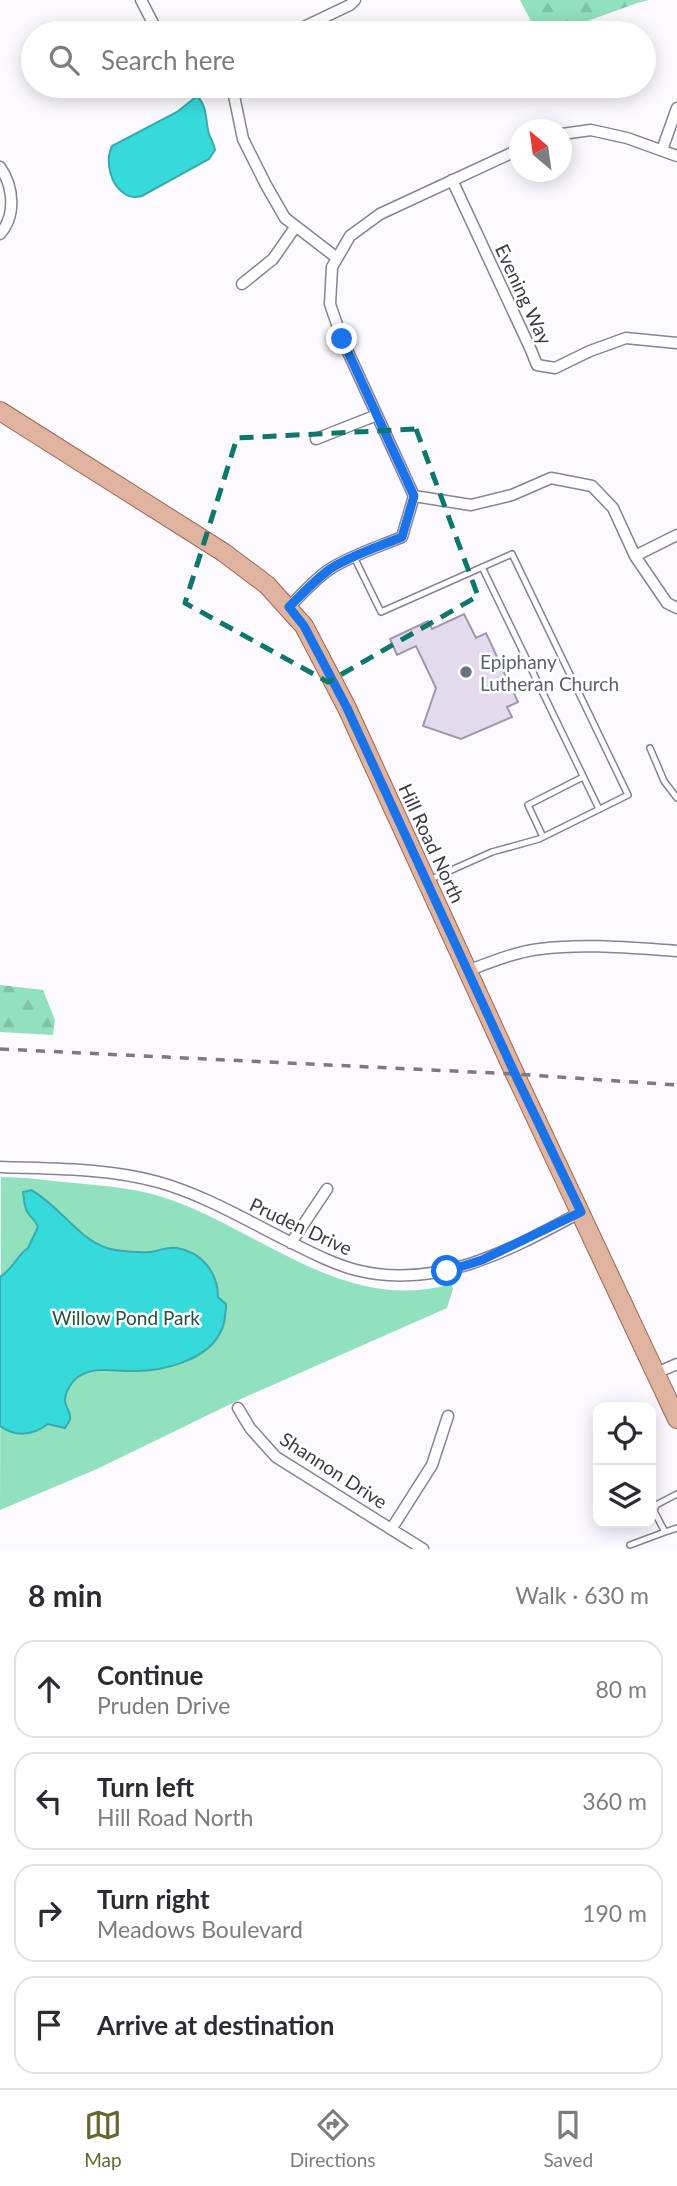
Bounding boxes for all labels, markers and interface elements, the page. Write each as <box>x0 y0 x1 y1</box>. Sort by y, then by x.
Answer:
search box <box>21 21 656 98</box>
icon: search <box>45 41 83 79</box>
text: Search here <box>101 44 235 76</box>
north arrow <box>509 119 572 182</box>
street label: Evening Way <box>491 240 557 348</box>
route end <box>326 323 357 354</box>
place label: Epiphany Lutheran Church <box>480 650 619 695</box>
marker: Epiphany Lutheran Church <box>458 664 474 680</box>
street label: Hill Road North <box>394 780 470 906</box>
street label: Pruden Drive <box>246 1192 356 1260</box>
route start <box>431 1255 462 1286</box>
park label: Willow Pond Park <box>52 1306 200 1329</box>
map controls <box>593 1402 656 1528</box>
button: locate <box>593 1402 656 1465</box>
street label: Shannon Drive <box>276 1427 392 1513</box>
button: layers <box>593 1465 656 1528</box>
text: 8 min <box>28 1577 102 1613</box>
text: Walk · 630 m <box>515 1581 649 1609</box>
text: Continue <box>97 1659 203 1691</box>
icon: ahead <box>30 1670 68 1708</box>
text: 80 m <box>596 1675 647 1703</box>
text: Pruden Drive <box>97 1691 230 1719</box>
text: Turn left <box>97 1771 194 1803</box>
icon: left <box>30 1782 68 1820</box>
text: 360 m <box>582 1787 647 1815</box>
text: Hill Road North <box>97 1803 253 1831</box>
text: Turn right <box>97 1883 210 1915</box>
icon: right <box>30 1894 68 1932</box>
text: 190 m <box>582 1899 647 1927</box>
text: Meadows Boulevard <box>97 1915 303 1943</box>
icon: arrive <box>30 2006 68 2044</box>
text: Arrive at destination <box>97 2009 334 2041</box>
tab: Map <box>84 2106 122 2171</box>
tab: Directions <box>290 2106 376 2171</box>
tab: Saved <box>543 2106 593 2171</box>

